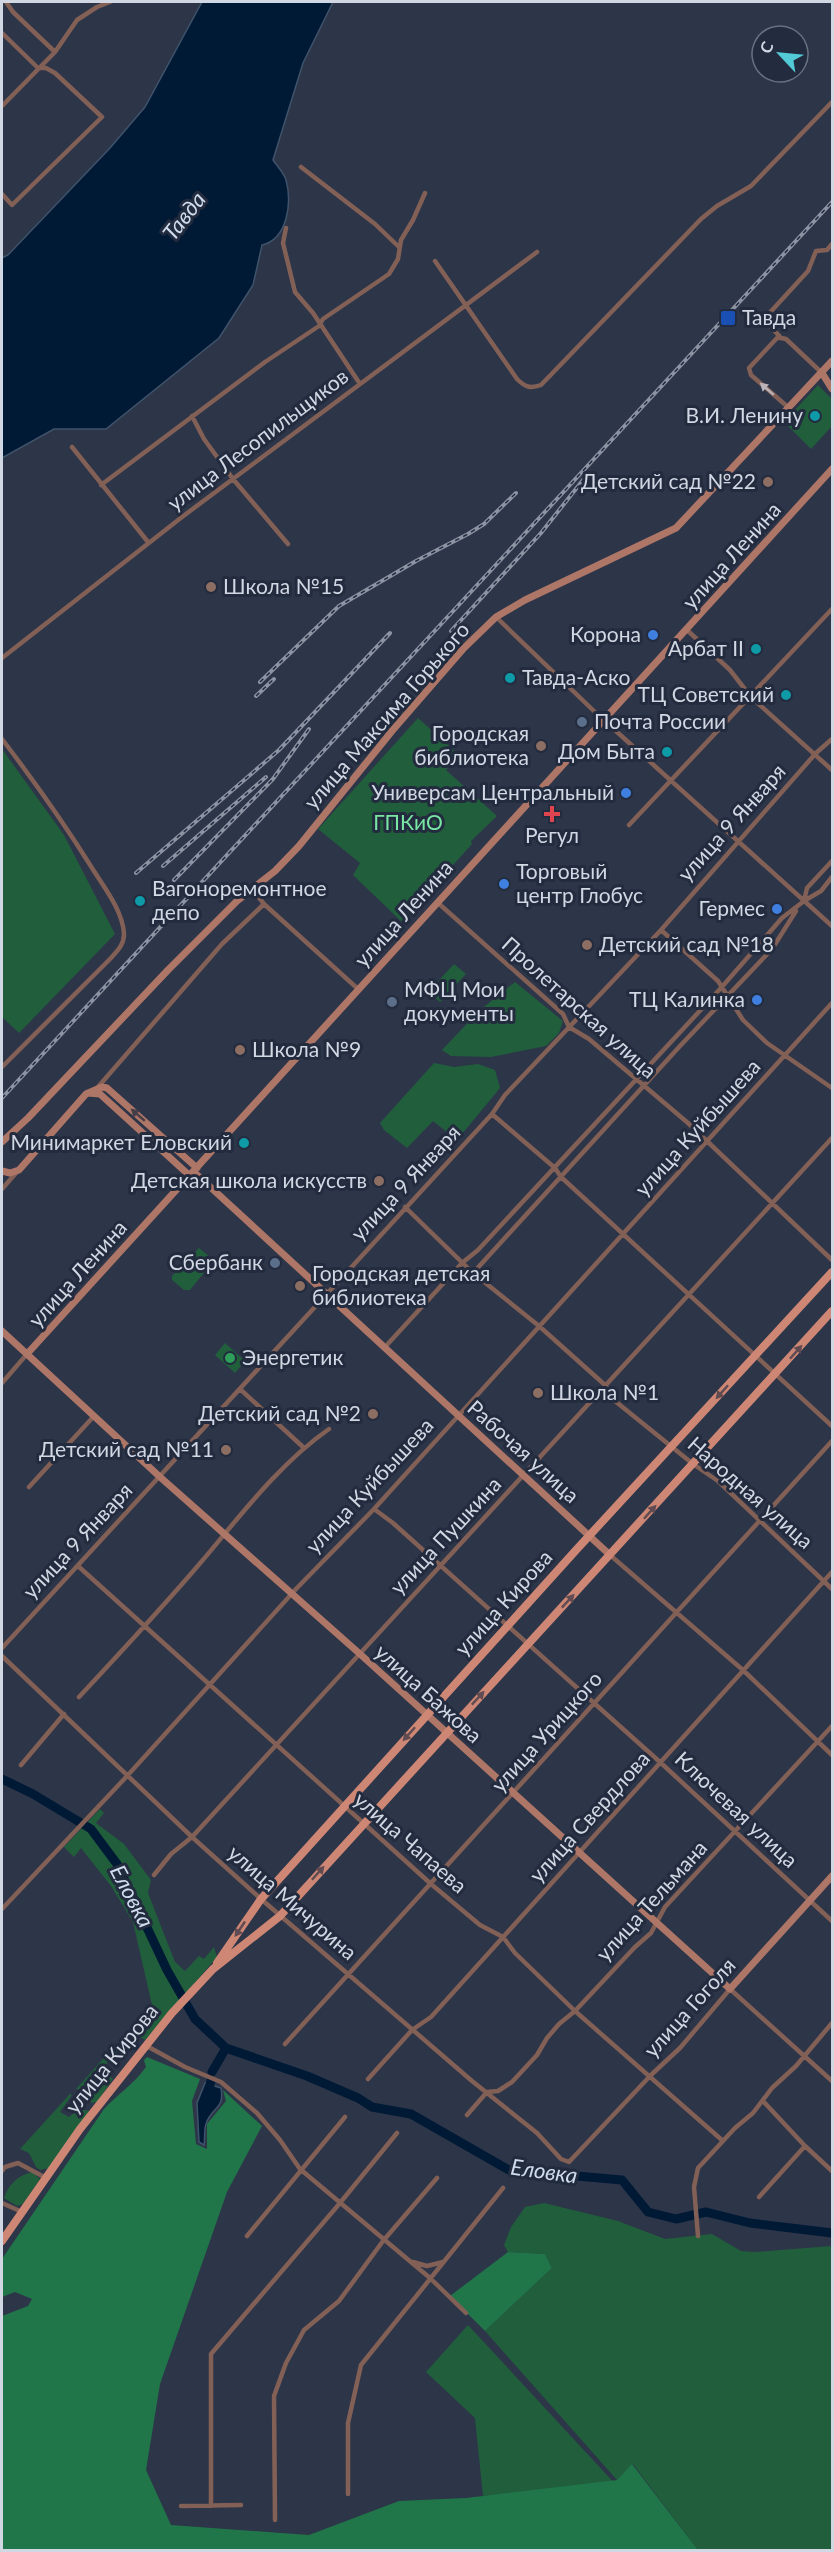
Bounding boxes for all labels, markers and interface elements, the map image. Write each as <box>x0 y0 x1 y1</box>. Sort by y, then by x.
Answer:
north arrow <box>750 24 810 84</box>
text: С <box>755 38 777 56</box>
water label: Тавда <box>156 186 211 245</box>
place label: Тавда <box>742 304 796 329</box>
marker: Тавда <box>719 309 737 327</box>
street label: улица Лесопильщиков <box>162 363 352 515</box>
one-way arrow <box>760 383 775 396</box>
place label: В.И. Ленину <box>686 402 803 427</box>
marker: В.И. Ленину <box>808 409 822 423</box>
place label: Детский сад №22 <box>581 468 756 493</box>
marker: Детский сад №22 <box>761 475 775 489</box>
street label: улица Ленина <box>676 497 785 613</box>
place label: Школа №15 <box>223 573 344 598</box>
marker: Школа №15 <box>204 580 218 594</box>
street label: улица Максима Горького <box>298 616 474 814</box>
place label: Корона <box>570 621 641 646</box>
marker: Корона <box>646 628 660 642</box>
place label: Арбат II <box>668 635 744 660</box>
marker: Арбат II <box>749 642 763 656</box>
place label: Тавда-Аско <box>522 664 630 689</box>
marker: Тавда-Аско <box>503 671 517 685</box>
place label: ТЦ Советский <box>638 681 774 706</box>
marker: ТЦ Советский <box>779 688 793 702</box>
place label: Почта России <box>594 708 726 733</box>
marker: Почта России <box>575 715 589 729</box>
place label: Городская библиотека <box>414 720 529 769</box>
place label: Дом Быта <box>558 738 655 763</box>
marker: Городская библиотека <box>534 739 548 753</box>
marker: Дом Быта <box>660 745 674 759</box>
street label: улица 9 Января <box>672 758 790 886</box>
place label: Универсам Центральный <box>372 779 614 804</box>
marker: Универсам Центральный <box>619 786 633 800</box>
marker: Регул <box>545 807 559 821</box>
park label: ГПКиО <box>373 809 443 834</box>
place label: Регул <box>525 822 579 847</box>
street label: улица Ленина <box>348 855 457 971</box>
place label: Торговый центр Глобус <box>516 858 643 907</box>
place label: Вагоноремонтное депо <box>152 875 326 924</box>
marker: Торговый центр Глобус <box>497 877 511 891</box>
marker: Вагоноремонтное депо <box>133 894 147 908</box>
place label: Гермес <box>699 895 765 920</box>
marker: Гермес <box>770 902 784 916</box>
street label: Пролетарская улица <box>498 931 662 1083</box>
place label: Детский сад №18 <box>599 931 774 956</box>
marker: Детский сад №18 <box>580 938 594 952</box>
place label: МФЦ Мои документы <box>404 976 514 1025</box>
place label: ТЦ Калинка <box>629 986 745 1011</box>
marker: ТЦ Калинка <box>750 993 764 1007</box>
marker: МФЦ Мои документы <box>385 995 399 1009</box>
place label: Школа №9 <box>252 1036 361 1061</box>
marker: Школа №9 <box>233 1043 247 1057</box>
street label: улица Куйбышева <box>629 1053 765 1201</box>
one-way arrow <box>131 1109 146 1122</box>
street label: улица 9 Января <box>345 1119 465 1245</box>
place label: Минимаркет Еловский <box>10 1129 232 1154</box>
marker: Минимаркет Еловский <box>237 1136 251 1150</box>
place label: Детская школа искусств <box>131 1167 367 1192</box>
marker: Детская школа искусств <box>372 1174 386 1188</box>
street label: улица Ленина <box>22 1215 131 1331</box>
place label: Сбербанк <box>169 1249 263 1274</box>
marker: Сбербанк <box>268 1256 282 1270</box>
place label: Городская детская библиотека <box>312 1260 490 1309</box>
marker: Городская детская библиотека <box>293 1279 307 1293</box>
place label: Энергетик <box>242 1344 343 1369</box>
one-way arrow <box>788 1345 802 1359</box>
marker: Энергетик <box>223 1351 237 1365</box>
place label: Школа №1 <box>550 1379 659 1404</box>
one-way arrow <box>716 1384 729 1399</box>
marker: Школа №1 <box>531 1386 545 1400</box>
street label: Рабочая улица <box>463 1394 585 1507</box>
place label: Детский сад №2 <box>198 1400 361 1425</box>
marker: Детский сад №2 <box>366 1407 380 1421</box>
street label: улица Куйбышева <box>300 1412 438 1558</box>
street label: Народная улица <box>683 1431 819 1553</box>
place label: Детский сад №11 <box>39 1436 214 1461</box>
marker: Детский сад №11 <box>219 1443 233 1457</box>
street label: улица Пушкина <box>384 1471 506 1599</box>
street label: улица 9 Января <box>17 1477 137 1603</box>
one-way arrow <box>643 1504 657 1519</box>
street label: улица Кирова <box>449 1544 557 1660</box>
one-way arrow <box>561 1593 575 1608</box>
street label: улица Бажова <box>370 1638 488 1747</box>
street label: улица Урицкого <box>485 1666 607 1796</box>
one-way arrow <box>470 1691 484 1705</box>
one-way arrow <box>403 1726 416 1741</box>
street label: улица Свердлова <box>524 1745 654 1887</box>
street label: Ключевая улица <box>670 1746 804 1872</box>
street label: улица Чапаева <box>350 1786 472 1898</box>
street label: улица Тельмана <box>590 1835 712 1965</box>
street label: улица Мичурина <box>224 1839 362 1964</box>
water label: Еловка <box>105 1860 160 1932</box>
one-way arrow <box>311 1866 325 1881</box>
one-way arrow <box>234 1921 246 1937</box>
street label: улица Гоголя <box>638 1952 740 2062</box>
street label: улица Кирова <box>59 1998 162 2118</box>
water label: Еловка <box>509 2152 579 2189</box>

